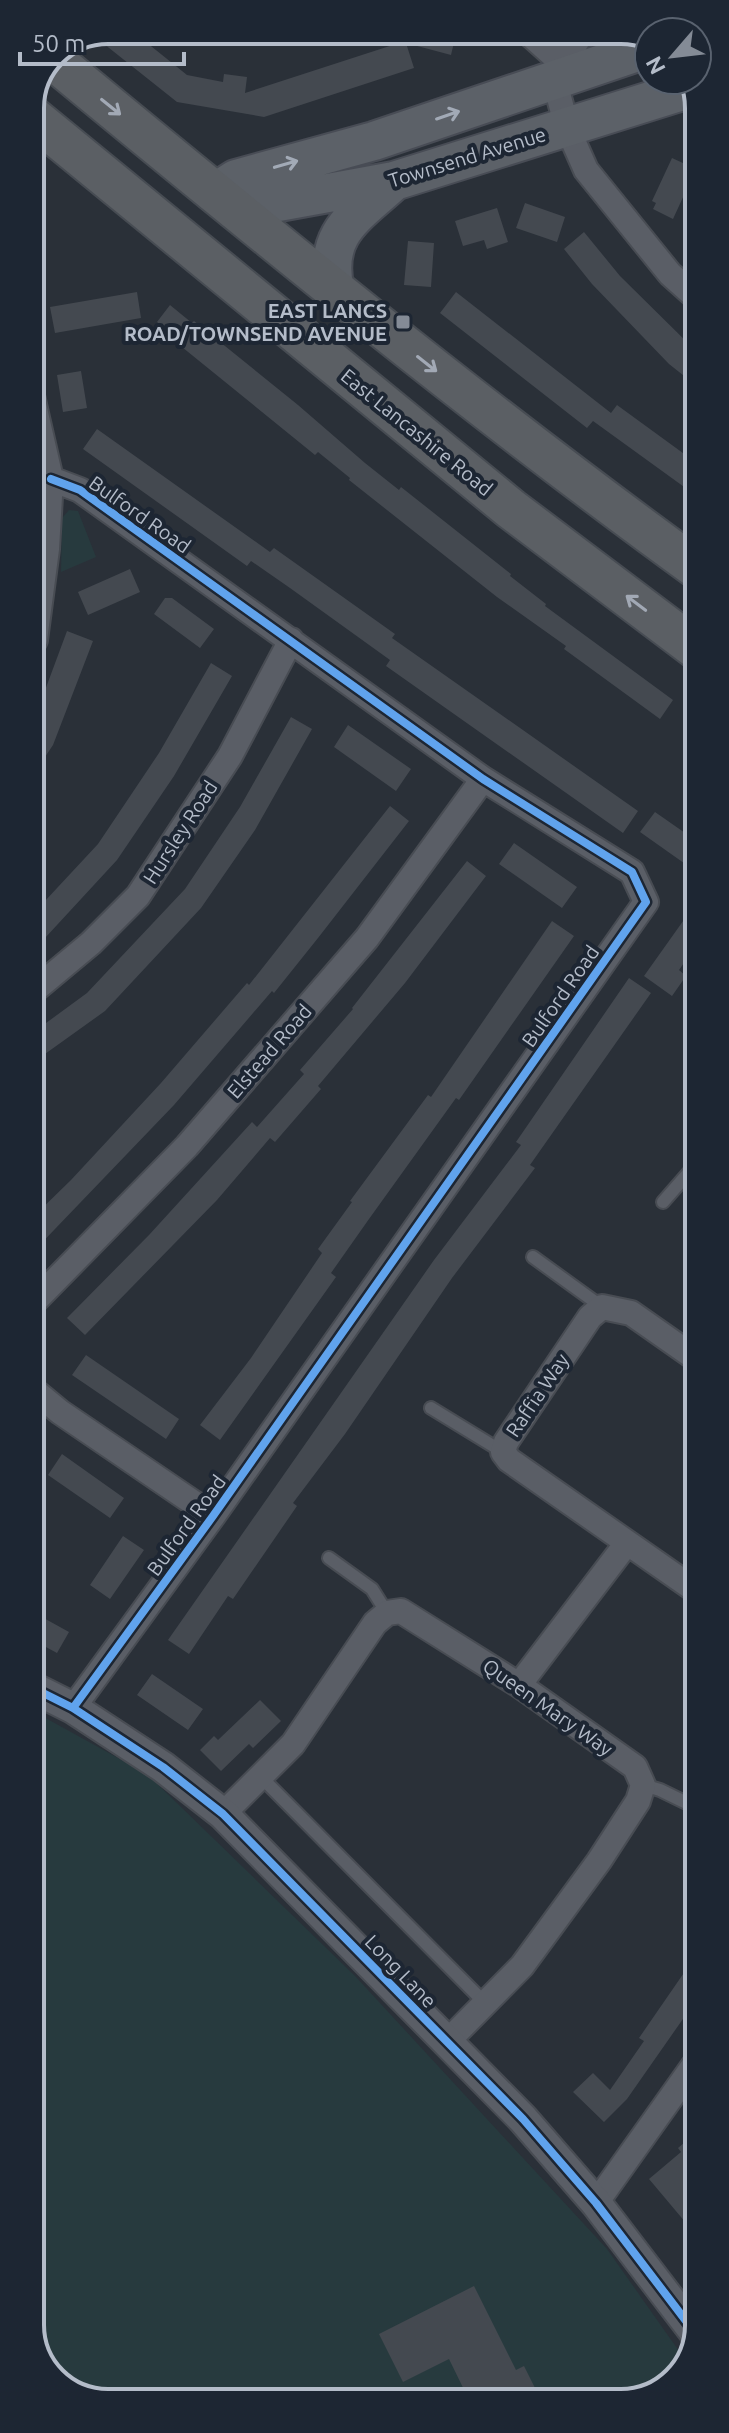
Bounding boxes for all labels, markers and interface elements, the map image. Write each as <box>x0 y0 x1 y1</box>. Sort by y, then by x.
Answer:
scale bar <box>20 16 184 66</box>
north arrow <box>633 16 713 96</box>
text: 50 m <box>32 30 85 57</box>
text: N <box>640 53 670 79</box>
one-way arrow <box>100 98 121 116</box>
one-way arrow <box>435 107 460 122</box>
street label: Townsend Avenue <box>385 122 549 192</box>
one-way arrow <box>273 156 298 170</box>
place label: EAST LANCS ROAD/TOWNSEND AVENUE <box>124 299 387 345</box>
marker: EAST LANCS ROAD/TOWNSEND AVENUE <box>394 313 412 331</box>
one-way arrow <box>416 355 437 372</box>
street label: East Lancashire Road <box>337 364 497 500</box>
street label: Bulford Road <box>85 471 195 557</box>
one-way arrow <box>625 595 647 612</box>
street label: Hursley Road <box>138 776 222 888</box>
street label: Bulford Road <box>517 941 603 1051</box>
street label: Elstead Road <box>222 999 316 1103</box>
street label: Raffia Way <box>501 1349 573 1441</box>
street label: Bulford Road <box>142 1470 230 1580</box>
street label: Queen Mary Way <box>479 1654 618 1760</box>
street label: Long Lane <box>361 1930 441 2012</box>

